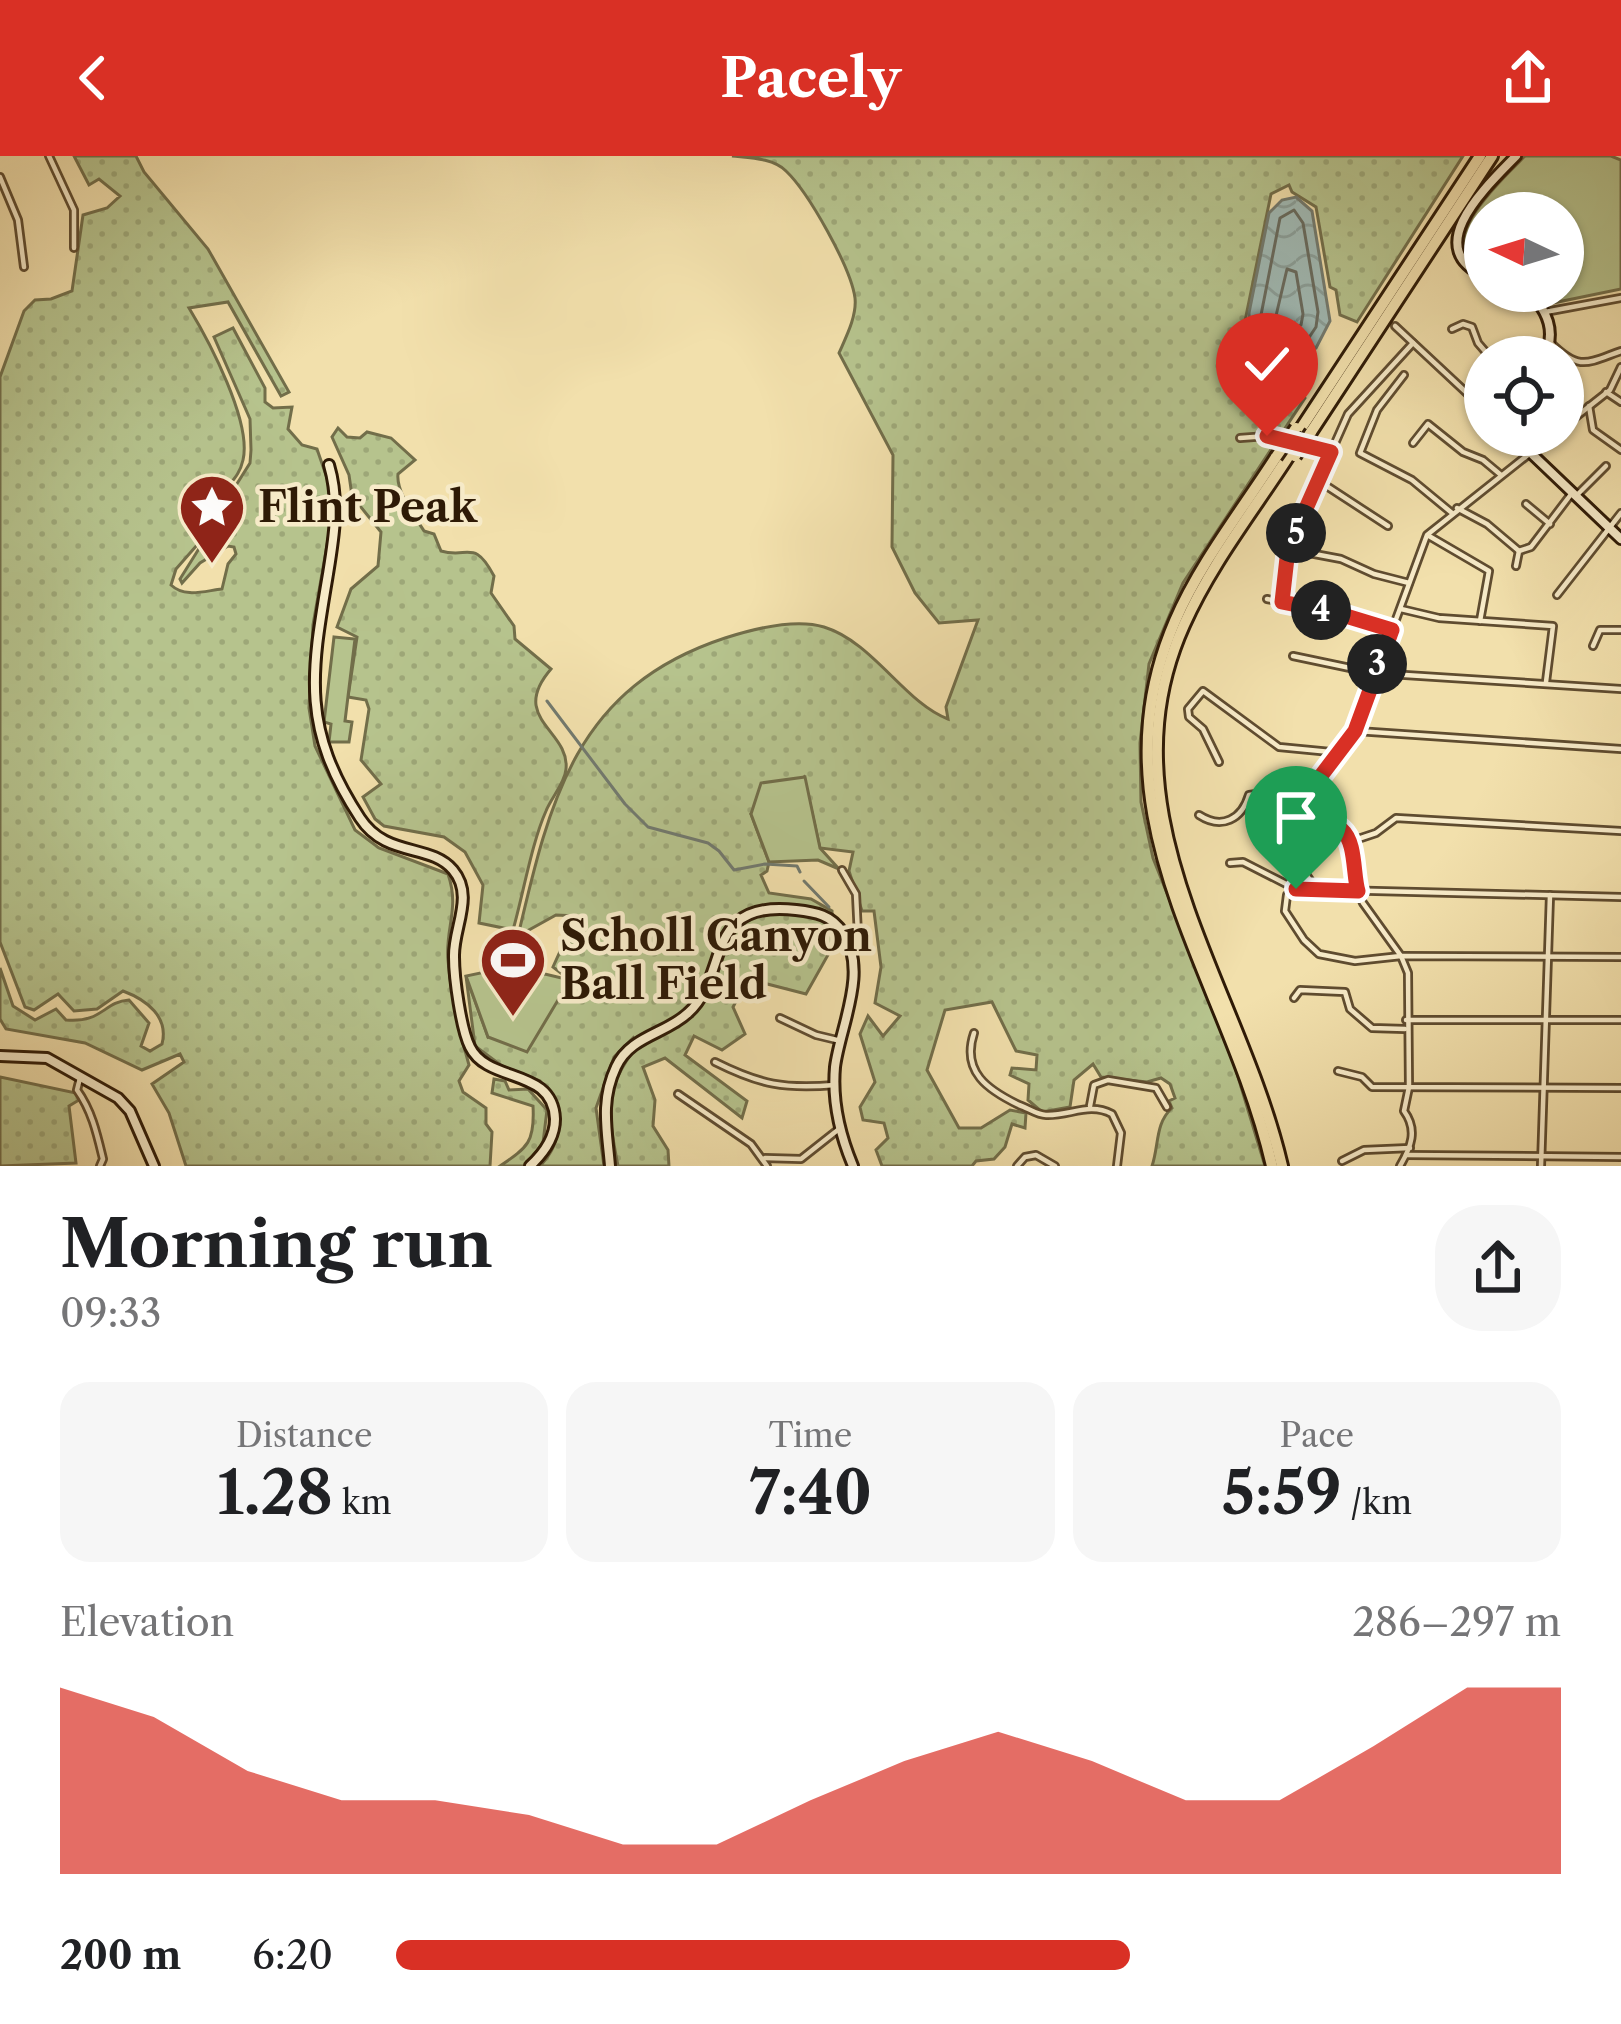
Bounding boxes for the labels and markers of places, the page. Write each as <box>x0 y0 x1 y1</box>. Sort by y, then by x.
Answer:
pin <box>1216 313 1318 436</box>
place icon: Flint Peak <box>177 472 247 566</box>
place label: Flint Peak <box>258 481 478 533</box>
pin: 5 <box>1266 503 1326 563</box>
pin: 4 <box>1291 580 1351 640</box>
pin: 3 <box>1347 634 1407 694</box>
pin <box>1245 766 1347 889</box>
place label: Scholl Canyon Ball Field <box>560 910 872 1010</box>
sports icon: Scholl Canyon Ball Field <box>478 925 548 1019</box>

